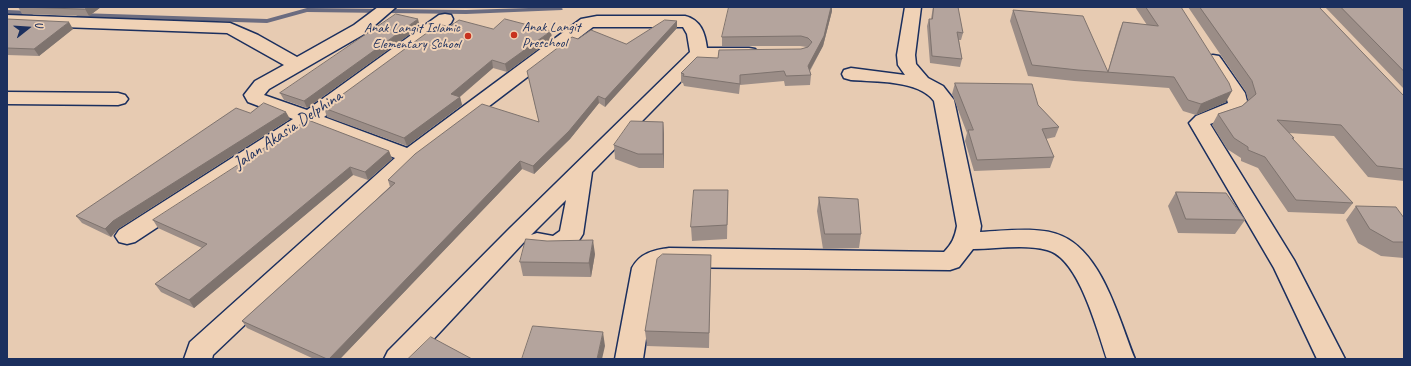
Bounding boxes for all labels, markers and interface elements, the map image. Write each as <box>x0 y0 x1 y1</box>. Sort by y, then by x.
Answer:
north arrow <box>8 8 48 48</box>
place label: Anak Langit Preschool <box>522 19 580 52</box>
text: U <box>32 20 47 29</box>
place label: Anak Langit Islamic Elementary School <box>364 20 460 52</box>
marker: Anak Langit Preschool <box>509 30 519 40</box>
marker: Anak Langit Islamic Elementary School <box>463 31 473 41</box>
street label: Jalan Akasia Delphina <box>230 86 346 174</box>

